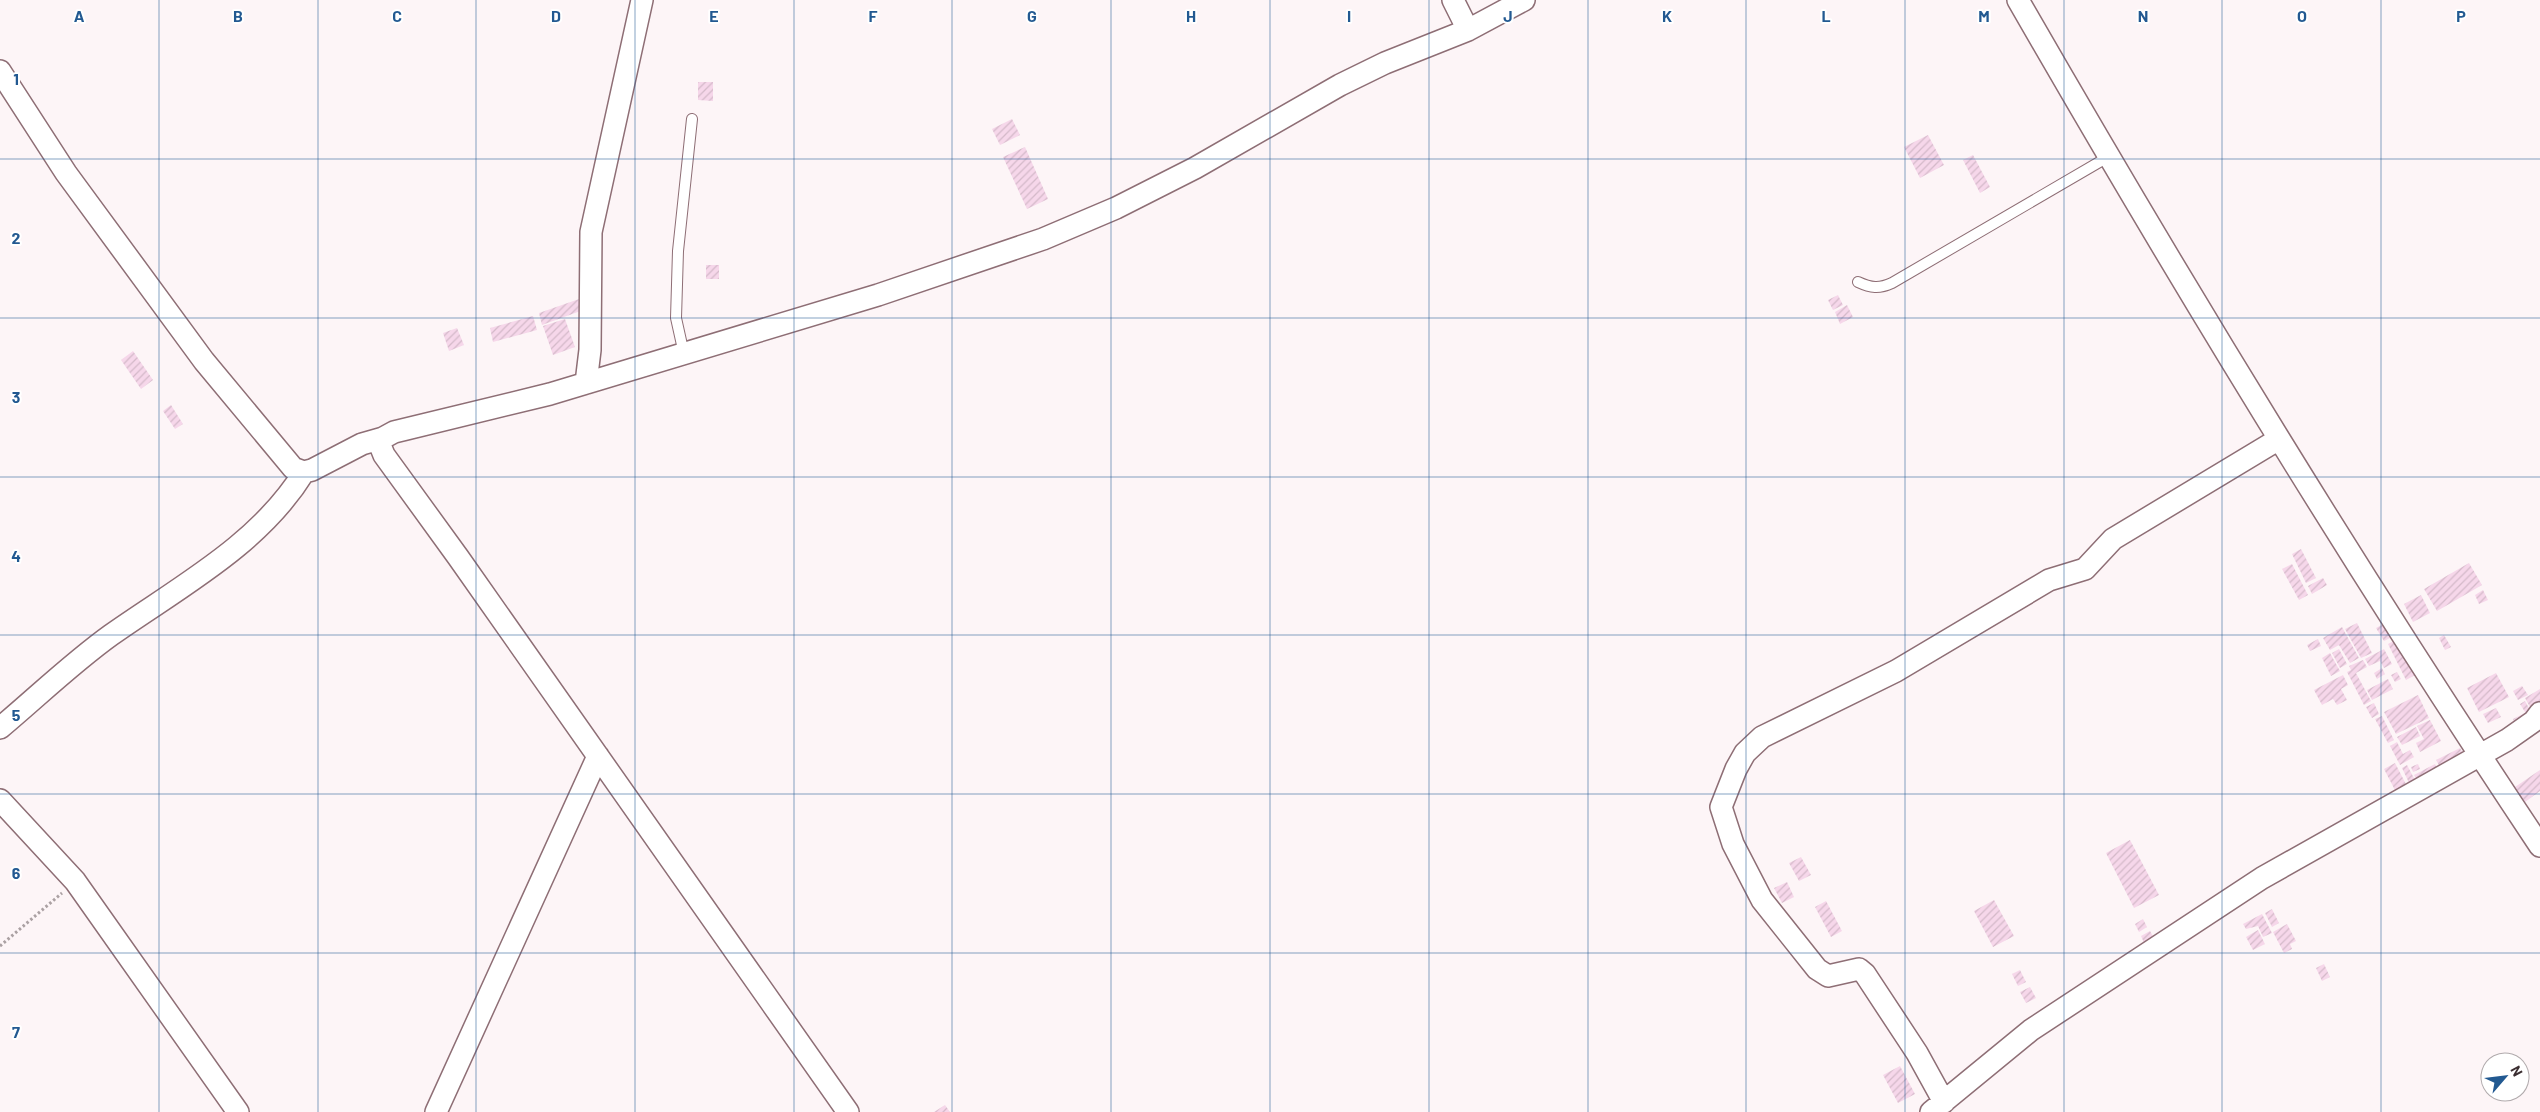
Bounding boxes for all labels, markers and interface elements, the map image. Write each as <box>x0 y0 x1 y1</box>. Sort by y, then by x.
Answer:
text: A <box>74 6 85 25</box>
text: B <box>233 6 243 25</box>
text: C <box>392 6 402 25</box>
text: D <box>551 6 561 25</box>
text: E <box>709 6 719 25</box>
text: F <box>869 6 878 25</box>
text: G <box>1027 6 1037 25</box>
text: H <box>1186 6 1196 25</box>
text: I <box>1347 6 1351 25</box>
text: J <box>1503 6 1513 25</box>
text: K <box>1662 6 1672 25</box>
text: L <box>1821 6 1831 25</box>
text: M <box>1978 6 1990 25</box>
text: N <box>2138 6 2148 25</box>
text: O <box>2297 6 2307 25</box>
text: P <box>2456 6 2466 25</box>
text: 1 <box>13 69 19 88</box>
text: 2 <box>12 228 21 247</box>
text: 3 <box>12 387 20 406</box>
text: 4 <box>11 546 21 565</box>
text: 5 <box>12 705 21 724</box>
text: 6 <box>12 863 21 882</box>
text: 7 <box>12 1022 20 1041</box>
north arrow <box>2480 1052 2530 1102</box>
text: N <box>2507 1063 2527 1079</box>

